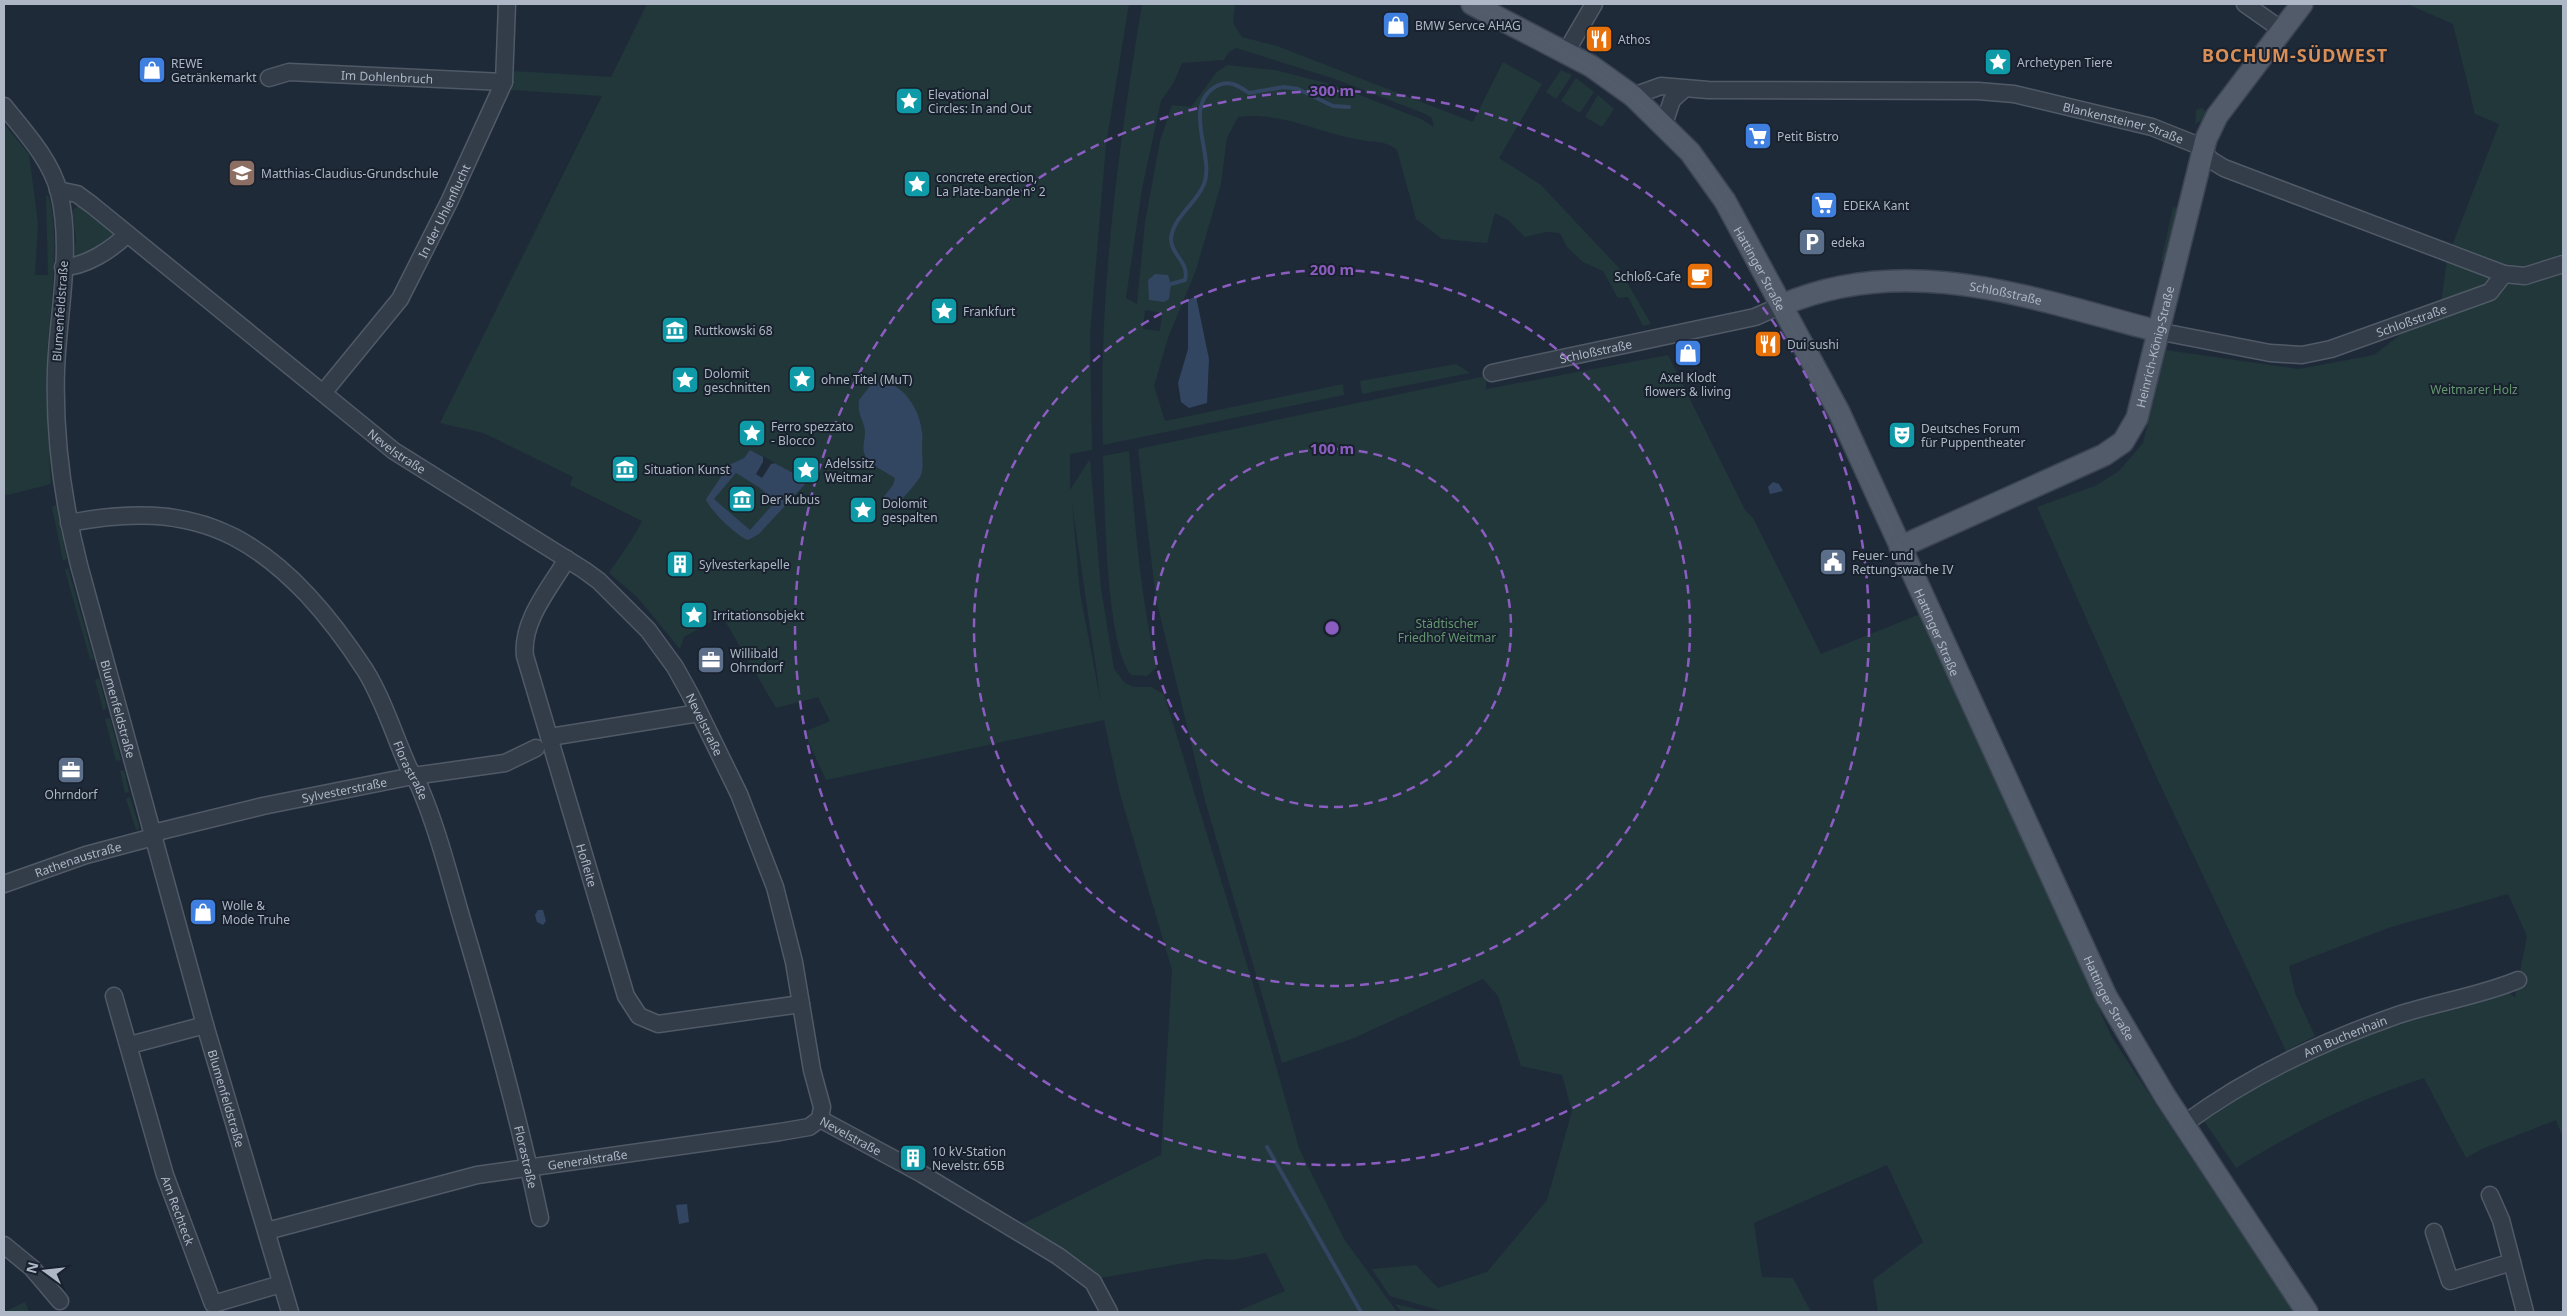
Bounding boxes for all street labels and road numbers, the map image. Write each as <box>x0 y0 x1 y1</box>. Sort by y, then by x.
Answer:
street label: Im Dohlenbruch <box>341 66 433 87</box>
street label: Blankensteiner Straße <box>2061 98 2186 147</box>
street label: In der Uhlenflucht <box>414 161 474 261</box>
street label: Hattinger Straße <box>1730 223 1790 314</box>
street label: Blumenfeldstraße <box>48 260 72 362</box>
street label: Schloßstraße <box>1968 277 2044 309</box>
street label: Heinrich-König-Straße <box>2131 284 2178 409</box>
street label: Schloßstraße <box>2374 300 2449 341</box>
street label: Schloßstraße <box>1558 335 1634 367</box>
street label: Nevelstraße <box>364 425 429 478</box>
street label: Hattinger Straße <box>1911 586 1964 679</box>
street label: Blumenfeldstraße <box>97 658 140 760</box>
street label: Nevelstraße <box>682 690 727 759</box>
street label: Florastraße <box>390 738 433 802</box>
street label: Sylvesterstraße <box>300 773 389 807</box>
street label: Rathenaustraße <box>32 837 123 881</box>
street label: Hofleite <box>573 842 602 889</box>
street label: Hattinger Straße <box>2080 953 2139 1044</box>
street label: Am Buchenhain <box>2300 1011 2389 1061</box>
street label: Blumenfeldstraße <box>204 1047 249 1149</box>
street label: Nevelstraße <box>817 1112 885 1159</box>
street label: Florastraße <box>511 1124 542 1190</box>
street label: Generalstraße <box>547 1145 629 1173</box>
street label: Am Rechteck <box>158 1173 199 1248</box>

